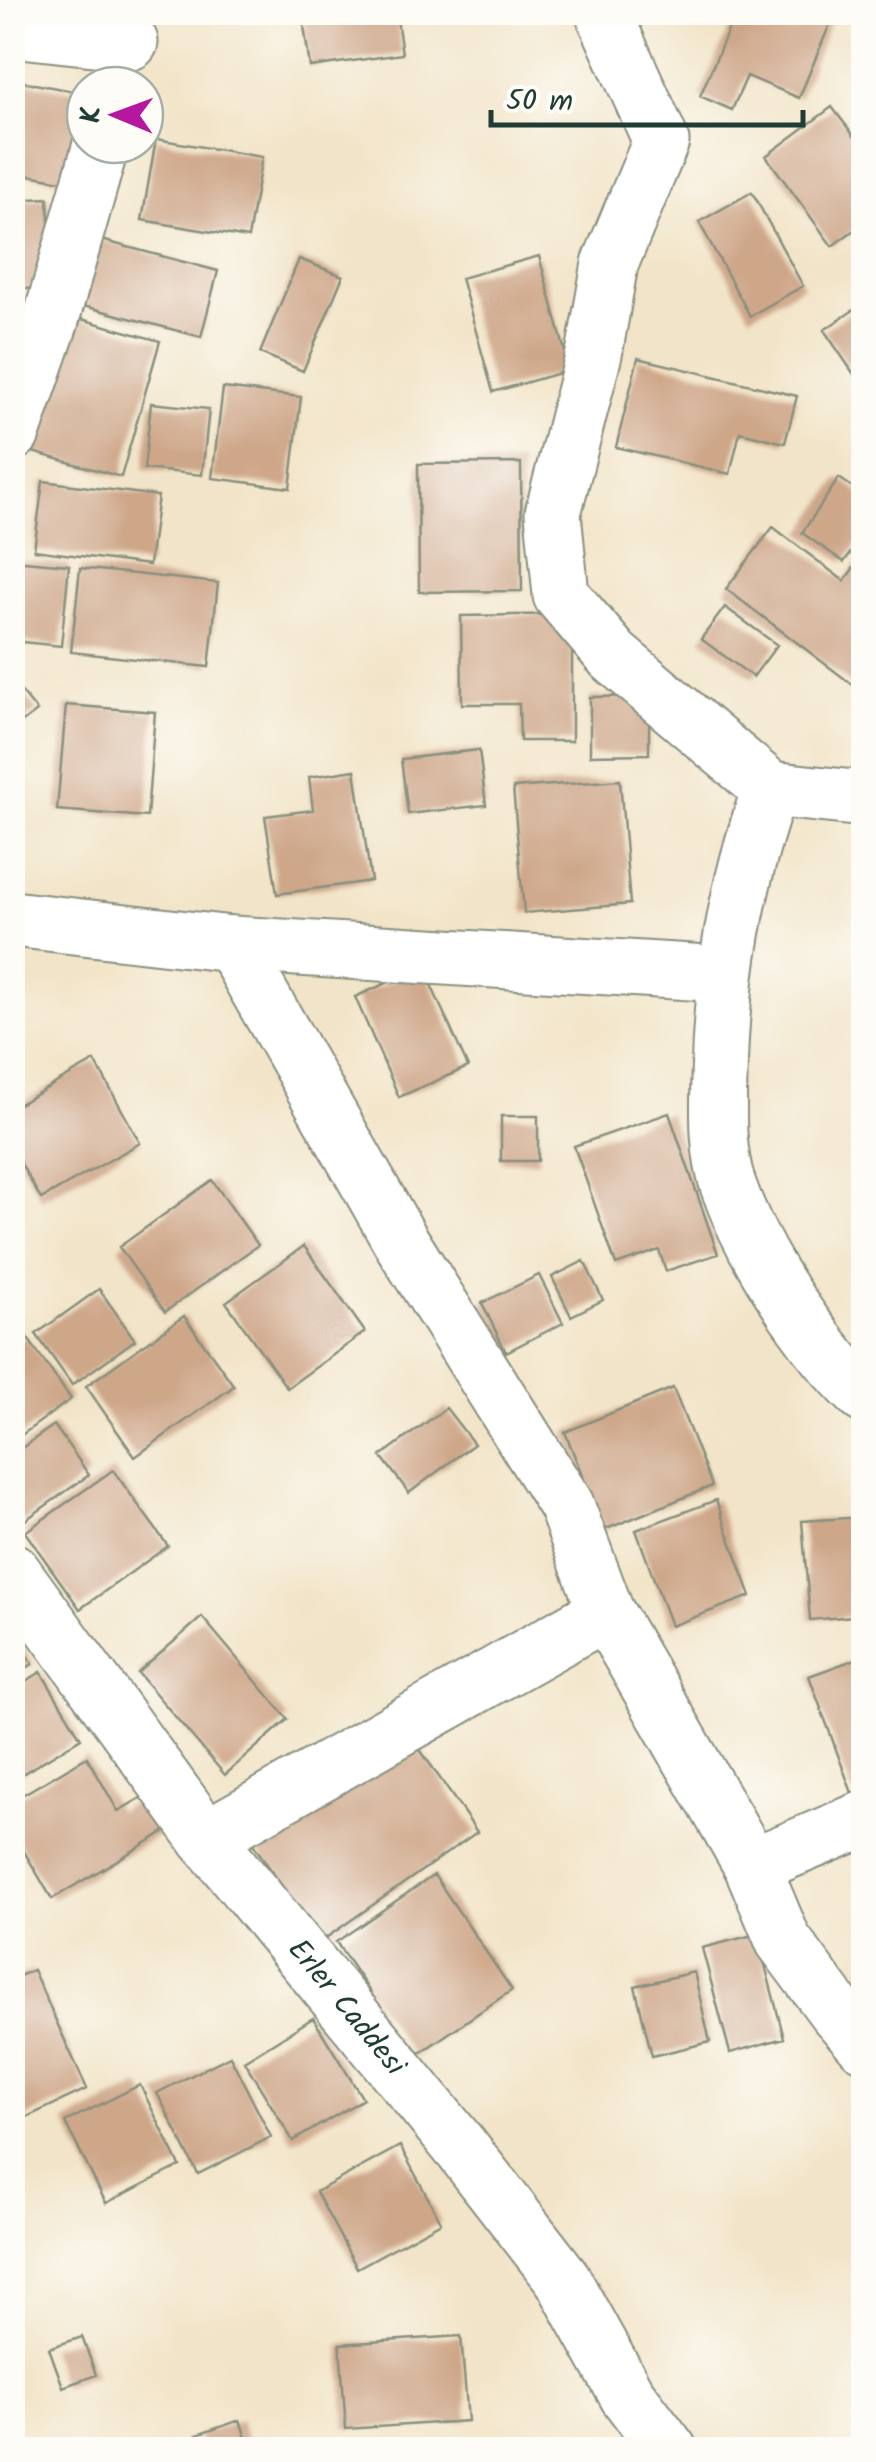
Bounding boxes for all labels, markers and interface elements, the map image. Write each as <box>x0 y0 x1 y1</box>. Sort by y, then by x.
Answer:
north arrow <box>65 65 165 165</box>
scale bar <box>491 65 804 127</box>
text: 50 m <box>506 78 573 126</box>
text: K <box>70 106 115 123</box>
street label: Erler Caddesi <box>275 1929 418 2089</box>

